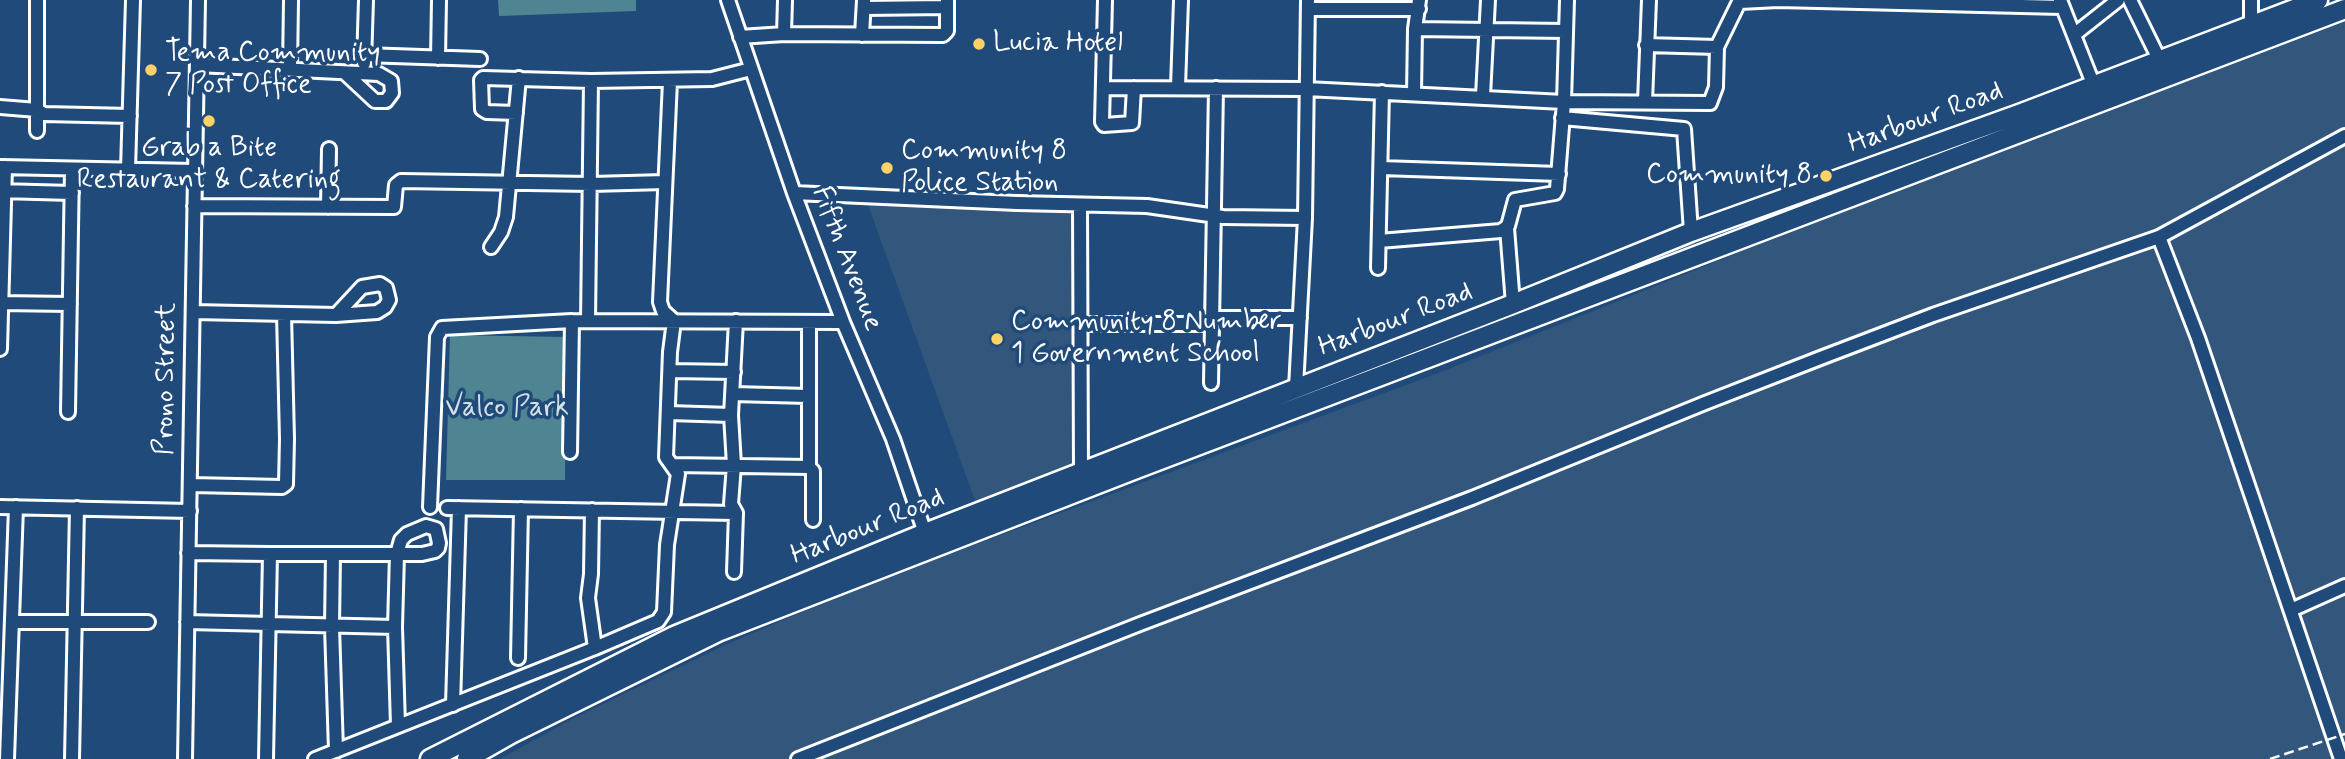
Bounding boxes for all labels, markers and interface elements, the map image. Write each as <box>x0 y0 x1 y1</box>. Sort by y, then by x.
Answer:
place label: Lucia Hotel <box>993 27 1123 61</box>
marker: Lucia Hotel <box>971 36 987 52</box>
place label: Tema Community 7 Post Office <box>165 37 381 103</box>
marker: Tema Community 7 Post Office <box>143 62 159 78</box>
street label: Harbour Road <box>1844 75 2008 163</box>
marker: Grab a Bite Restaurant & Catering <box>201 113 217 129</box>
place label: Grab a Bite Restaurant & Catering <box>77 132 341 198</box>
place label: Community 8 Police Station <box>901 135 1067 201</box>
place label: Community 8 <box>1646 159 1812 193</box>
marker: Community 8 Police Station <box>879 160 895 176</box>
marker: Community 8 <box>1818 168 1834 184</box>
street label: Fifth Avenue <box>803 182 889 336</box>
street label: Harbour Road <box>1314 276 1478 366</box>
street label: Prono Street <box>149 302 185 456</box>
place label: Community 8 Number 1 Government School <box>1011 306 1282 372</box>
marker: Community 8 Number 1 Government School <box>989 331 1005 347</box>
park label: Valco Park <box>445 392 569 426</box>
street label: Harbour Road <box>786 482 950 574</box>

